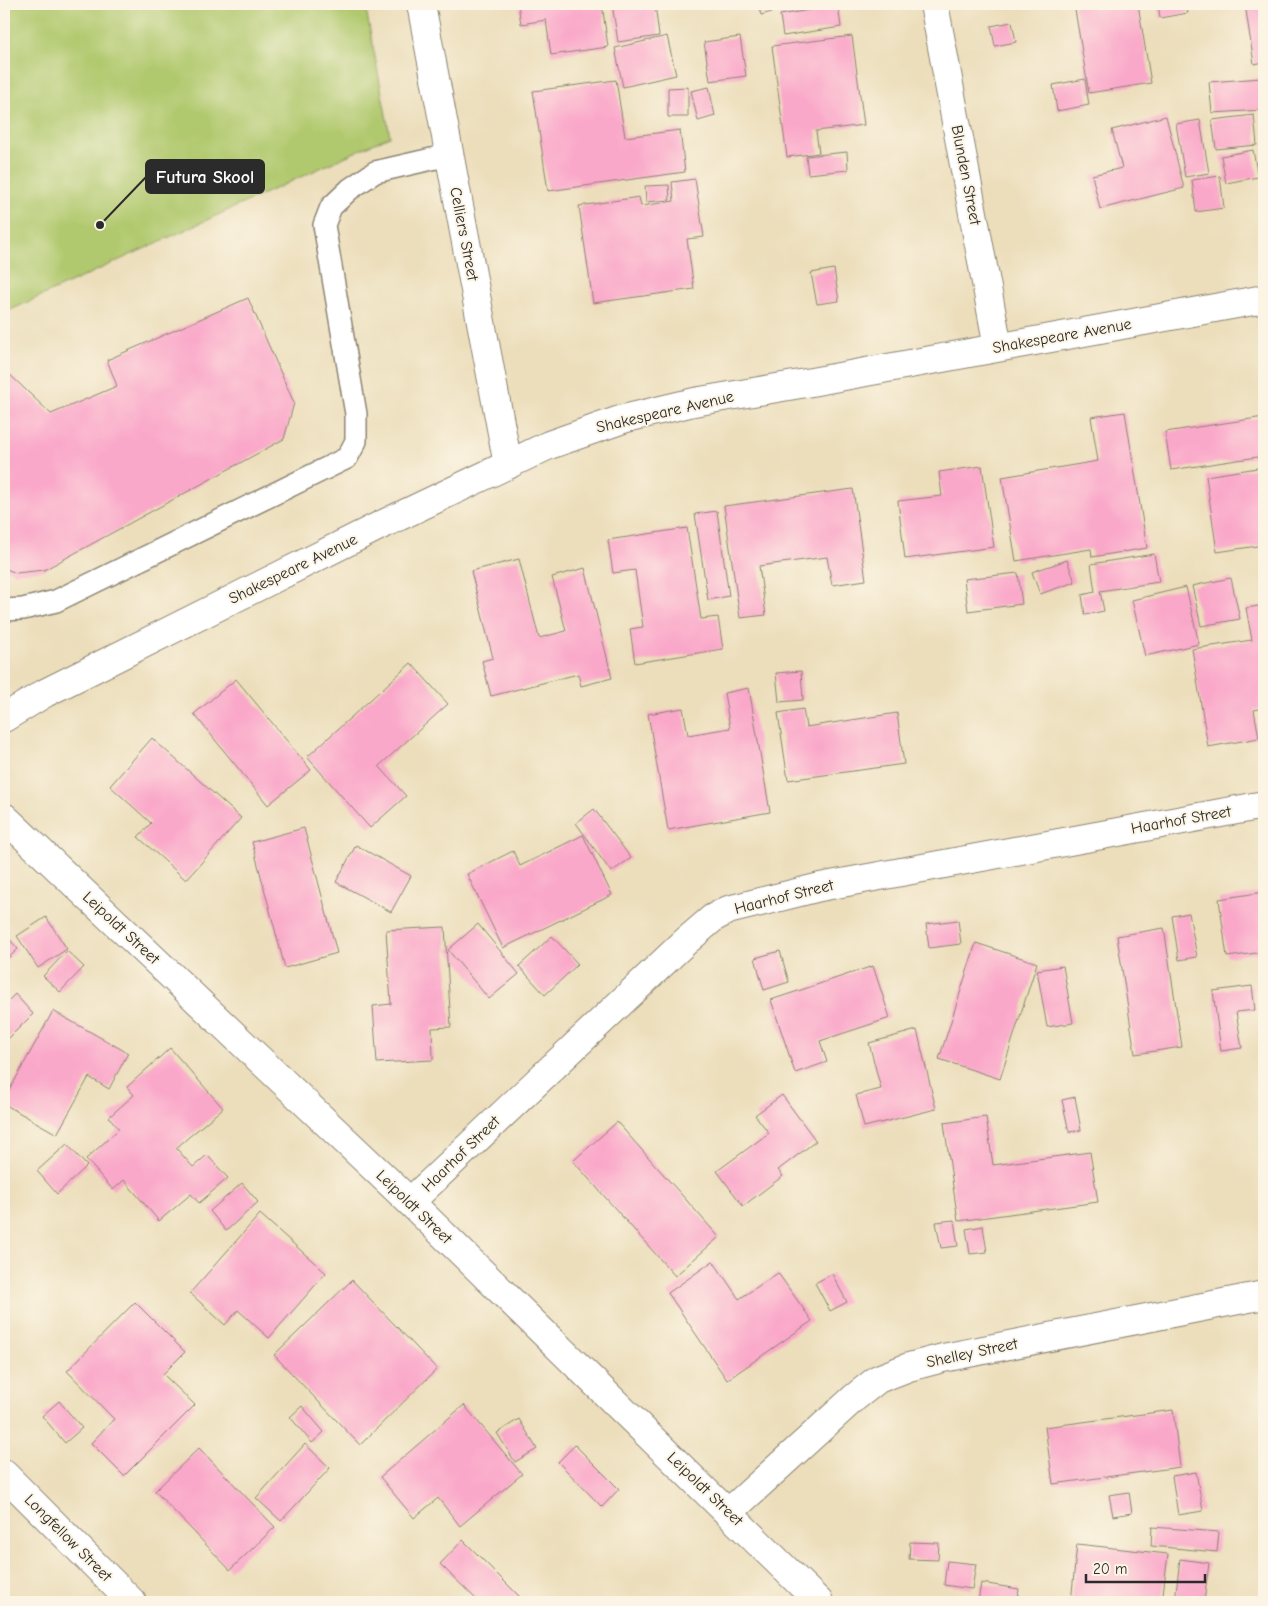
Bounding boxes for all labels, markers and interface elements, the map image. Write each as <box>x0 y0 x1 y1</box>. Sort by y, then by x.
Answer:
street label: Blunden Street <box>948 124 985 227</box>
callout: Futura Skool <box>146 160 264 193</box>
text: Futura Skool <box>156 167 254 188</box>
street label: Celliers Street <box>446 186 482 283</box>
street label: Shakespeare Avenue <box>991 315 1133 357</box>
street label: Shakespeare Avenue <box>594 387 736 437</box>
street label: Shakespeare Avenue <box>226 530 360 608</box>
street label: Haarhof Street <box>1130 802 1233 838</box>
street label: Haarhof Street <box>733 876 836 918</box>
street label: Leipoldt Street <box>79 888 163 968</box>
street label: Haarhof Street <box>418 1112 504 1196</box>
street label: Leipoldt Street <box>372 1166 456 1248</box>
street label: Shelley Street <box>925 1334 1020 1371</box>
street label: Leipoldt Street <box>663 1448 747 1530</box>
street label: Longfellow Street <box>21 1491 116 1586</box>
scale bar <box>1086 1551 1204 1583</box>
text: 20 m <box>1093 1560 1127 1578</box>

